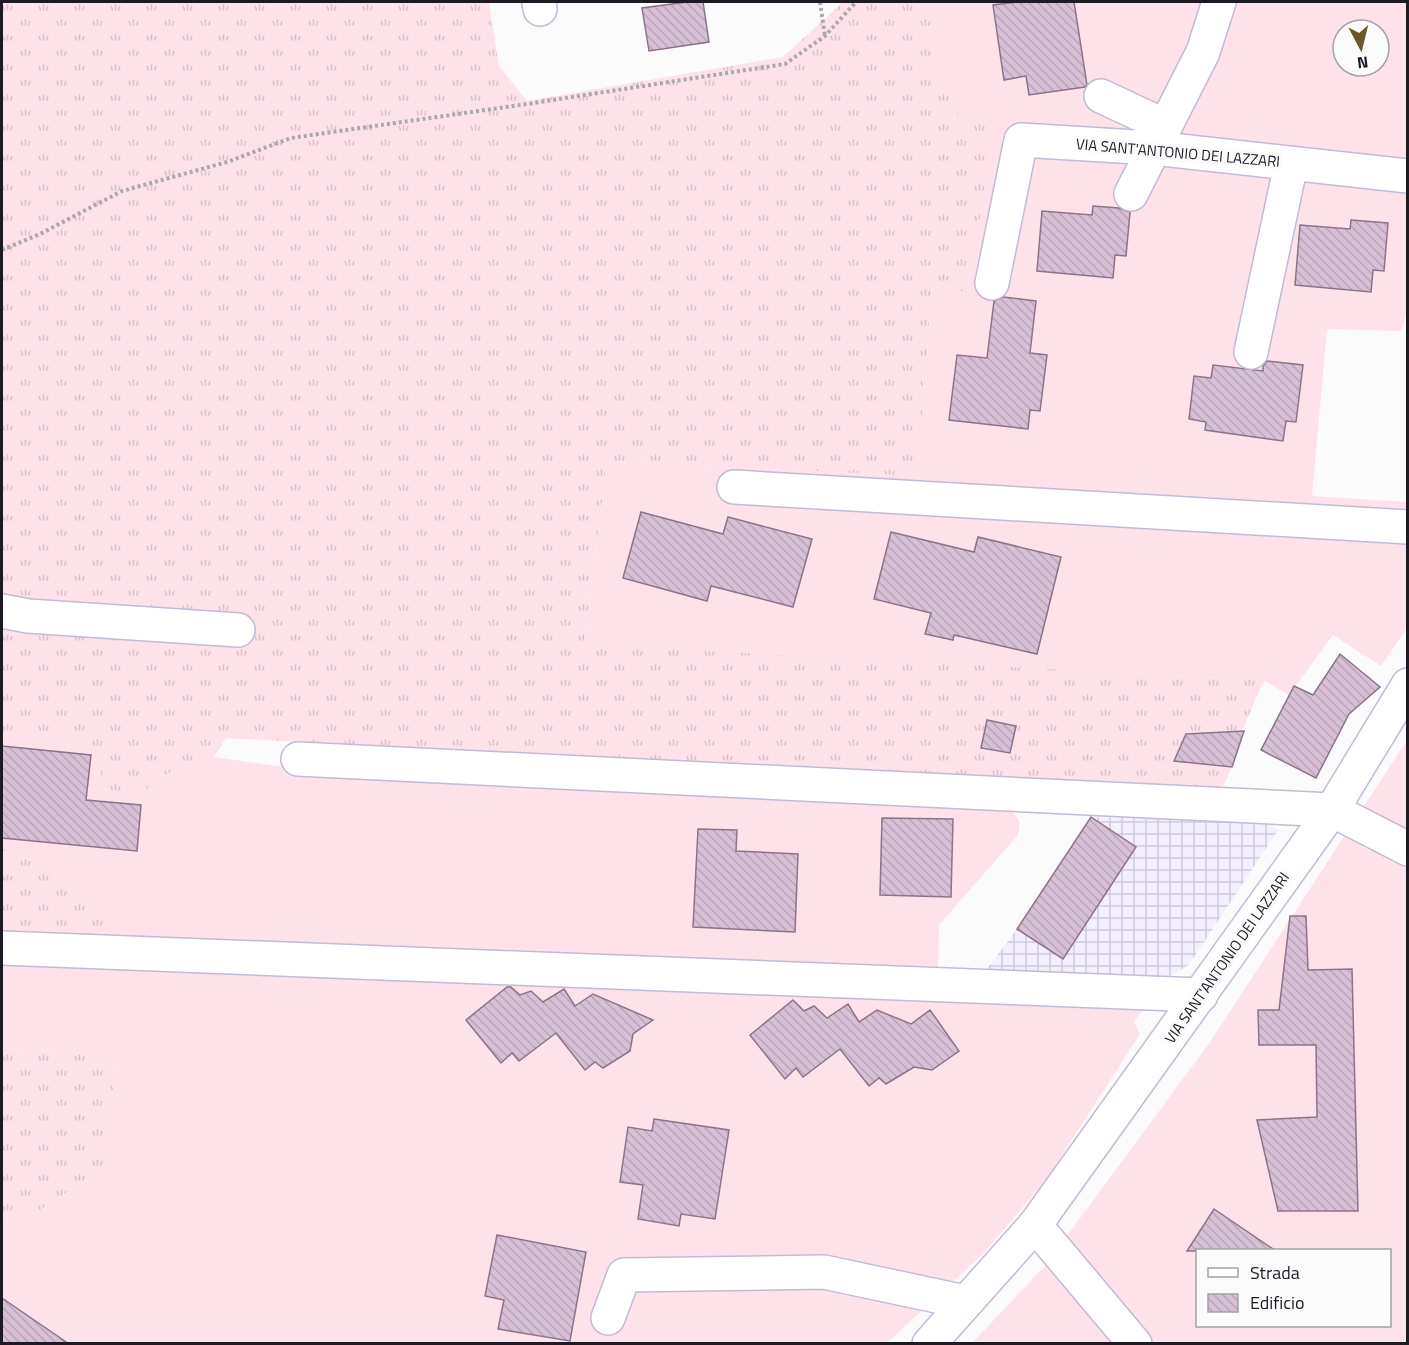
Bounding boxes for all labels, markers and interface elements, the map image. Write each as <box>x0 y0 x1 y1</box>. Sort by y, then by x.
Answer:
north arrow <box>1331 18 1391 78</box>
text: N <box>1356 50 1370 75</box>
street label: VIA SANT'ANTONIO DEI LAZZARI <box>1075 132 1281 173</box>
street label: VIA SANT'ANTONIO DEI LAZZARI <box>1158 867 1295 1048</box>
legend <box>1196 1249 1391 1327</box>
text: Strada <box>1250 1259 1300 1286</box>
text: Edificio <box>1250 1289 1304 1316</box>

